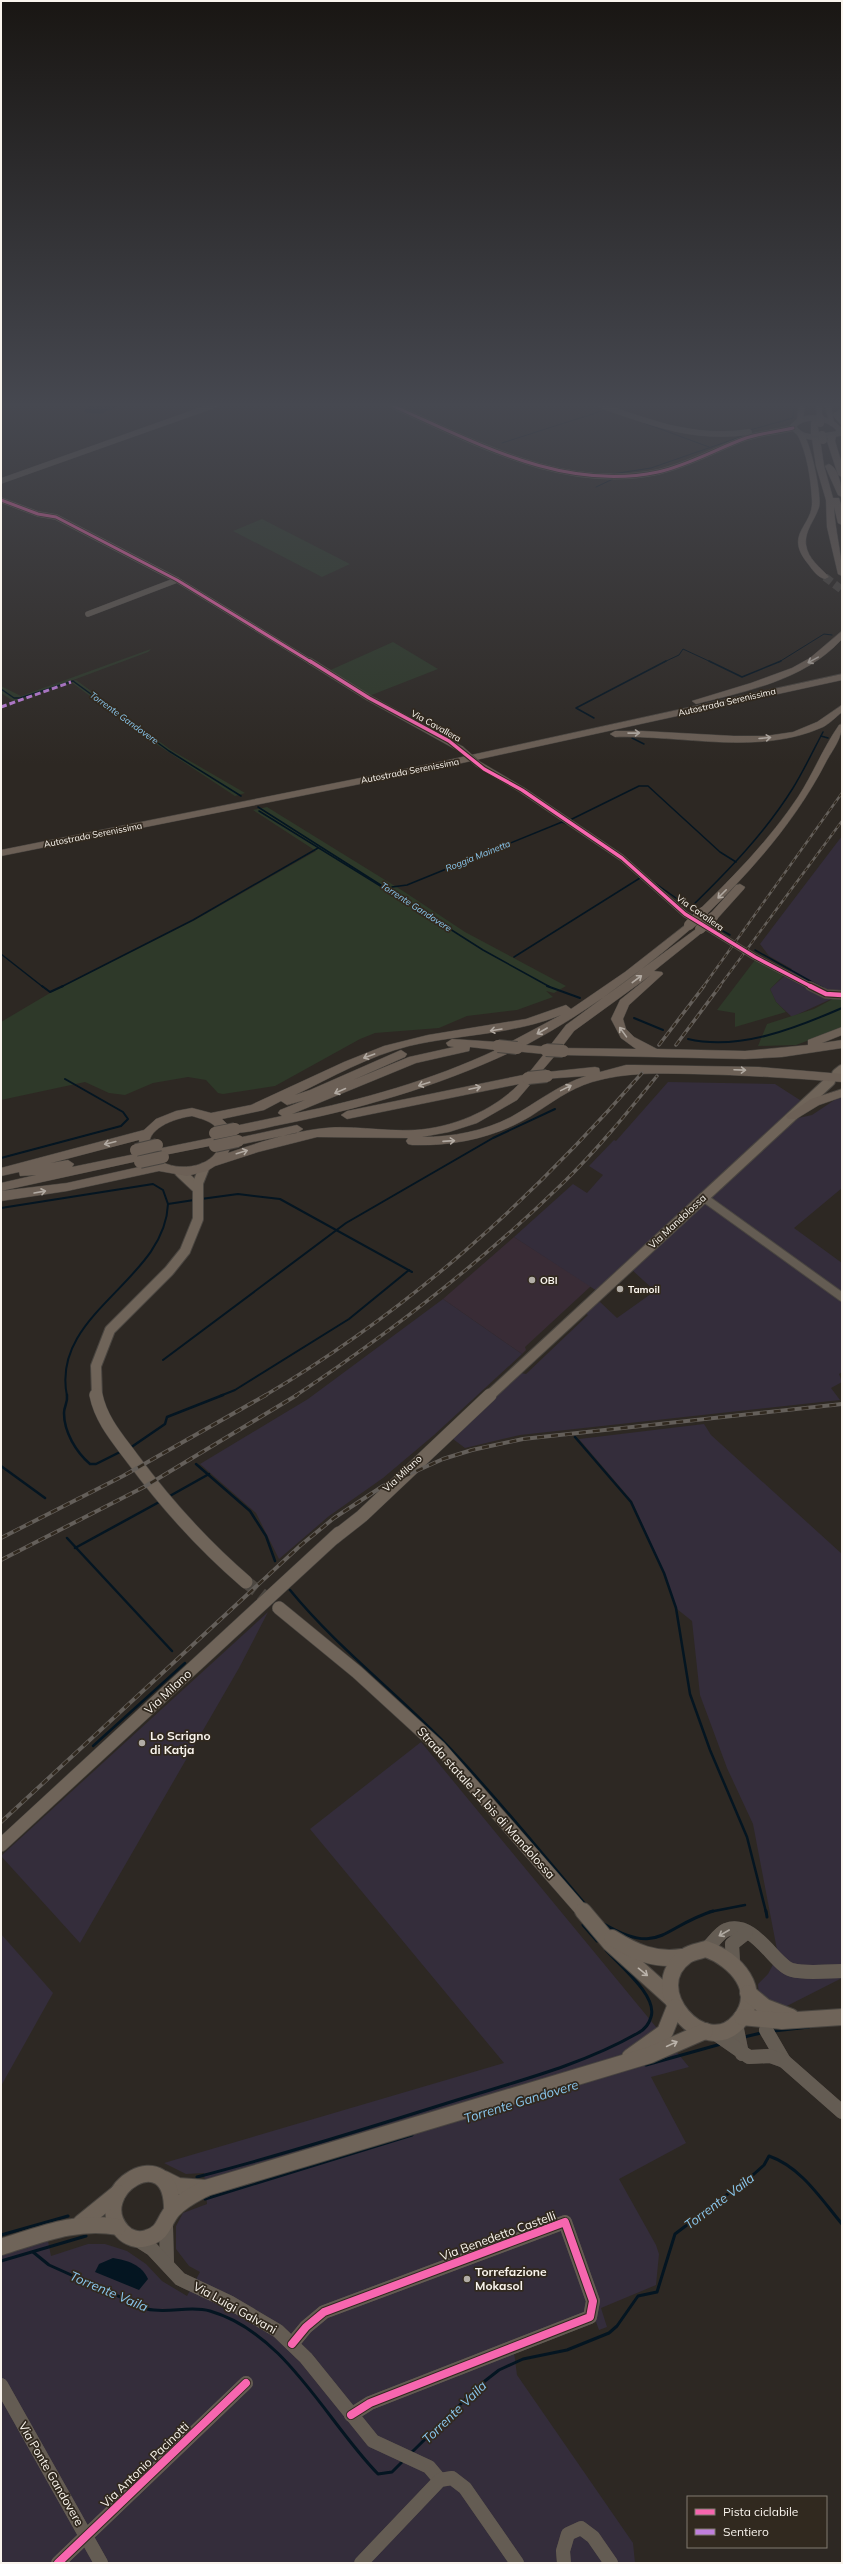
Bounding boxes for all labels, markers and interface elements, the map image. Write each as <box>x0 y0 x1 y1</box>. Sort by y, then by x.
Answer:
one-way arrow <box>807 657 819 664</box>
street label: Autostrada Serenissima <box>677 685 777 718</box>
water label: Torrente Gandovere <box>88 689 161 746</box>
street label: Via Cavallera <box>409 707 463 744</box>
one-way arrow <box>627 729 640 737</box>
one-way arrow <box>758 734 771 741</box>
street label: Autostrada Serenissima <box>360 756 460 785</box>
street label: Autostrada Serenissima <box>43 820 143 849</box>
water label: Roggia Mainetta <box>444 837 512 874</box>
water label: Torrente Gandovere <box>379 880 454 934</box>
one-way arrow <box>717 889 727 899</box>
street label: Via Cavallera <box>674 892 726 933</box>
one-way arrow <box>632 975 643 983</box>
one-way arrow <box>489 1026 502 1034</box>
one-way arrow <box>536 1027 548 1035</box>
one-way arrow <box>619 1027 627 1038</box>
one-way arrow <box>363 1052 375 1060</box>
one-way arrow <box>733 1066 746 1074</box>
one-way arrow <box>417 1081 430 1088</box>
one-way arrow <box>468 1083 481 1091</box>
one-way arrow <box>560 1084 572 1091</box>
one-way arrow <box>335 1088 347 1095</box>
one-way arrow <box>442 1137 455 1144</box>
one-way arrow <box>104 1140 117 1148</box>
one-way arrow <box>236 1148 249 1155</box>
one-way arrow <box>33 1188 46 1196</box>
street label: Via Mandolossa <box>646 1191 709 1251</box>
place label: OBI <box>540 1274 558 1287</box>
marker: OBI <box>527 1275 537 1285</box>
place label: Tamoil <box>628 1283 660 1296</box>
marker: Tamoil <box>615 1284 625 1294</box>
street label: Via Milano <box>380 1452 425 1495</box>
street label: Via Milano <box>141 1666 194 1717</box>
street label: Strada statale 11 bis di Mandolossa <box>414 1724 559 1882</box>
place label: Lo Scrigno di Katja <box>150 1728 211 1757</box>
marker: Lo Scrigno di Katja <box>137 1738 147 1748</box>
one-way arrow <box>718 1930 730 1938</box>
one-way arrow <box>638 1967 648 1976</box>
one-way arrow <box>666 2040 678 2047</box>
water label: Torrente Gandovere <box>462 2076 580 2126</box>
water label: Torrente Vaila <box>681 2169 757 2232</box>
street label: Via Benedetto Castelli <box>438 2208 558 2263</box>
place label: Torrefazione Mokasol <box>475 2264 547 2293</box>
water label: Torrente Vaila <box>67 2267 151 2315</box>
marker: Torrefazione Mokasol <box>462 2274 472 2284</box>
street label: Via Luigi Galvani <box>191 2278 280 2337</box>
water label: Torrente Vaila <box>418 2377 490 2447</box>
street label: Via Ponte Gandovere <box>16 2419 87 2528</box>
street label: Via Antonio Pacinotti <box>97 2419 192 2511</box>
legend <box>687 2496 827 2548</box>
text: Pista ciclabile <box>723 2504 798 2519</box>
text: Sentiero <box>723 2524 769 2539</box>

